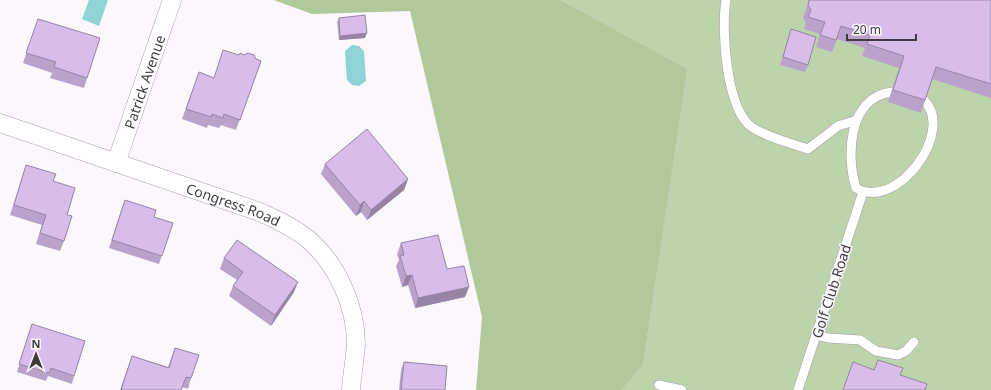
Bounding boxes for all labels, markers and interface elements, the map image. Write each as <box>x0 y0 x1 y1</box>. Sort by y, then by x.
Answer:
scale bar <box>847 16 916 42</box>
text: 20 m <box>853 21 881 38</box>
street label: Patrick Avenue <box>119 32 169 131</box>
street label: Congress Road <box>184 178 284 230</box>
street label: Golf Club Road <box>807 242 855 340</box>
north arrow <box>16 334 56 374</box>
text: N <box>32 336 40 351</box>

